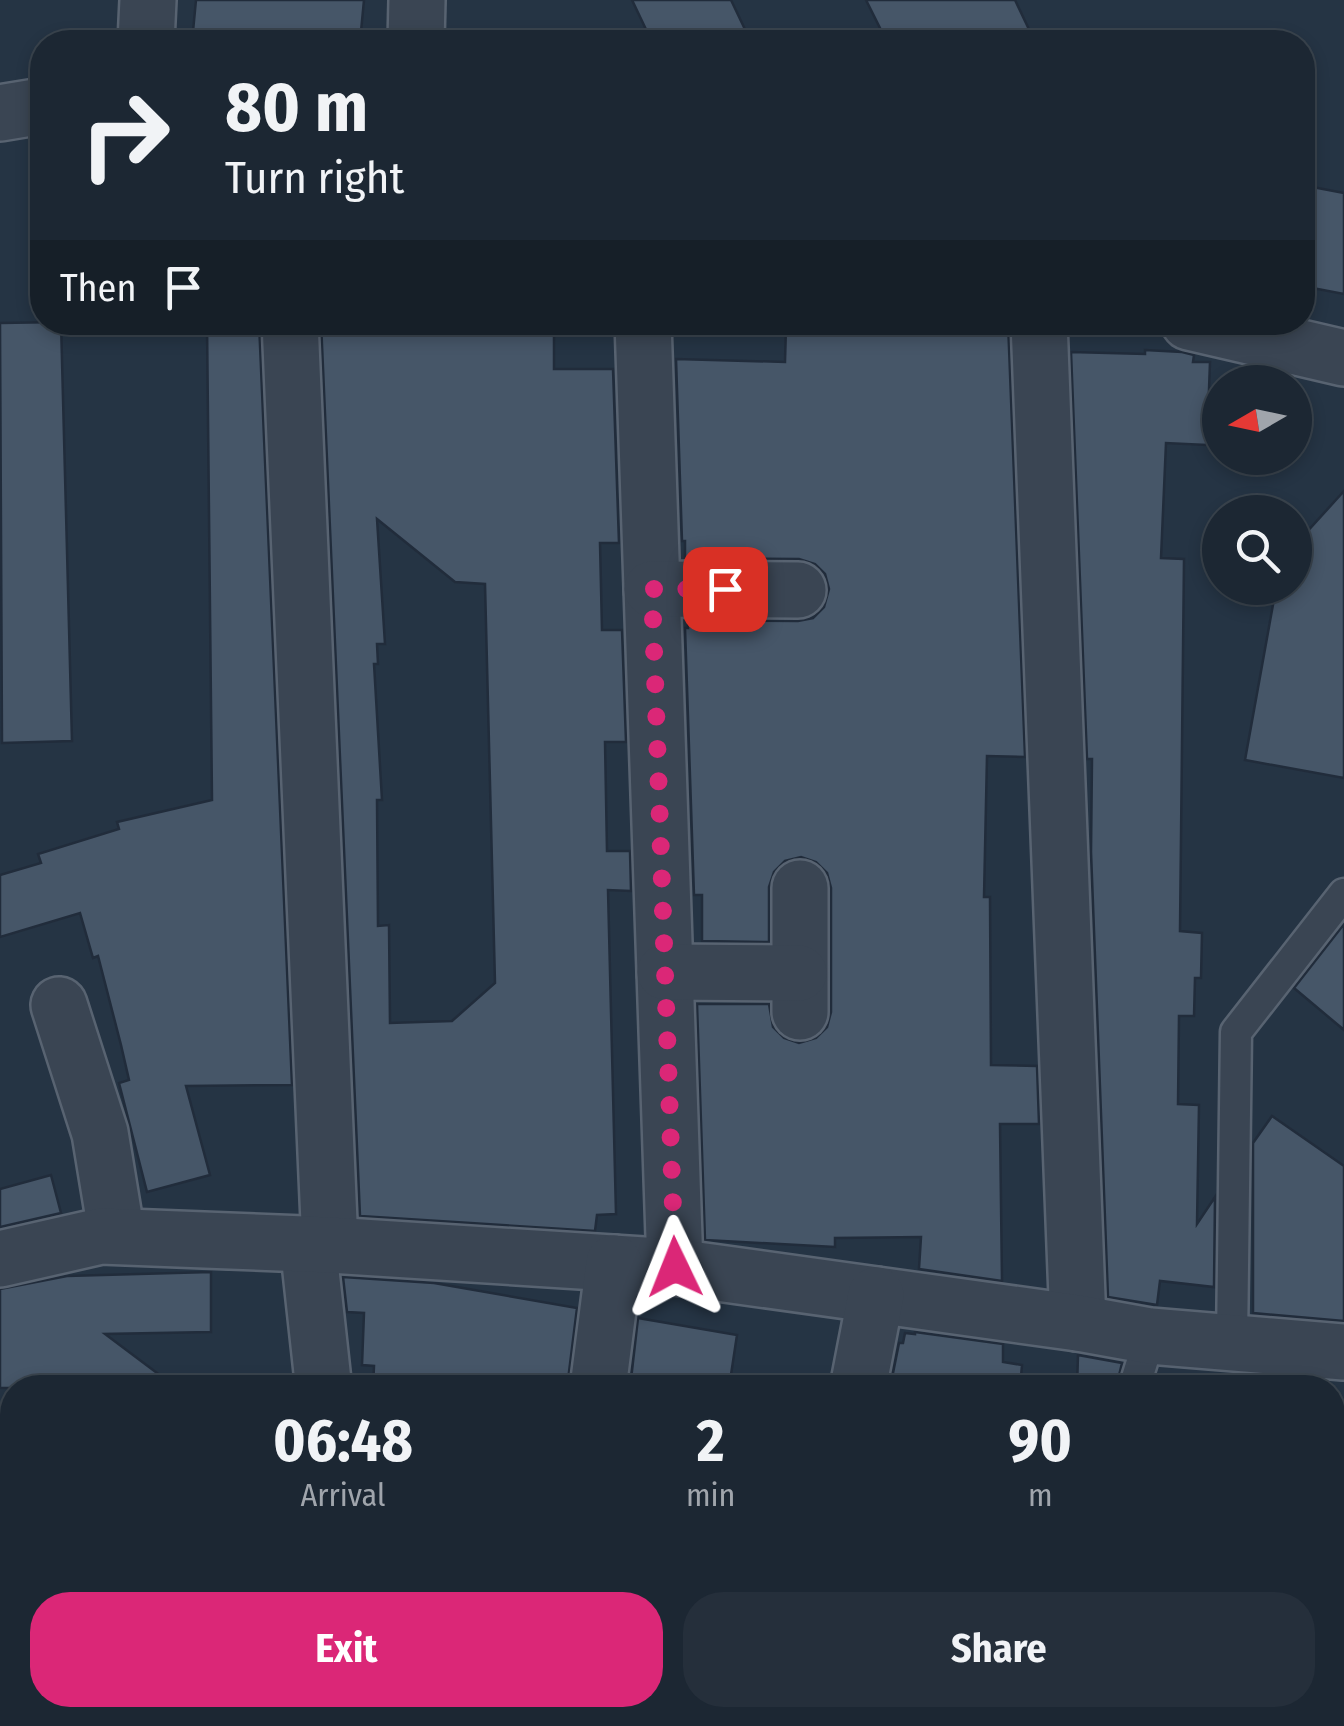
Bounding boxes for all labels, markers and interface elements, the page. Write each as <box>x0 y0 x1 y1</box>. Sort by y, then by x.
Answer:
text: 80 m <box>225 66 368 150</box>
icon: right <box>60 70 190 200</box>
text: Turn right <box>225 151 404 205</box>
icon: arrive <box>156 260 211 315</box>
text: Then <box>60 265 136 311</box>
north arrow <box>1202 365 1312 475</box>
map controls <box>1202 365 1312 605</box>
button: search <box>1202 495 1312 605</box>
pin <box>683 547 768 632</box>
icon: arrive <box>698 562 753 617</box>
position arrow <box>623 1215 727 1319</box>
text: 06:48 <box>273 1405 413 1477</box>
text: 2 <box>697 1405 725 1477</box>
text: 90 <box>1008 1405 1072 1477</box>
text: Arrival <box>301 1476 385 1514</box>
text: min <box>686 1476 735 1514</box>
text: m <box>1028 1476 1053 1514</box>
button: Exit <box>30 1592 663 1707</box>
button: Share <box>683 1592 1315 1707</box>

